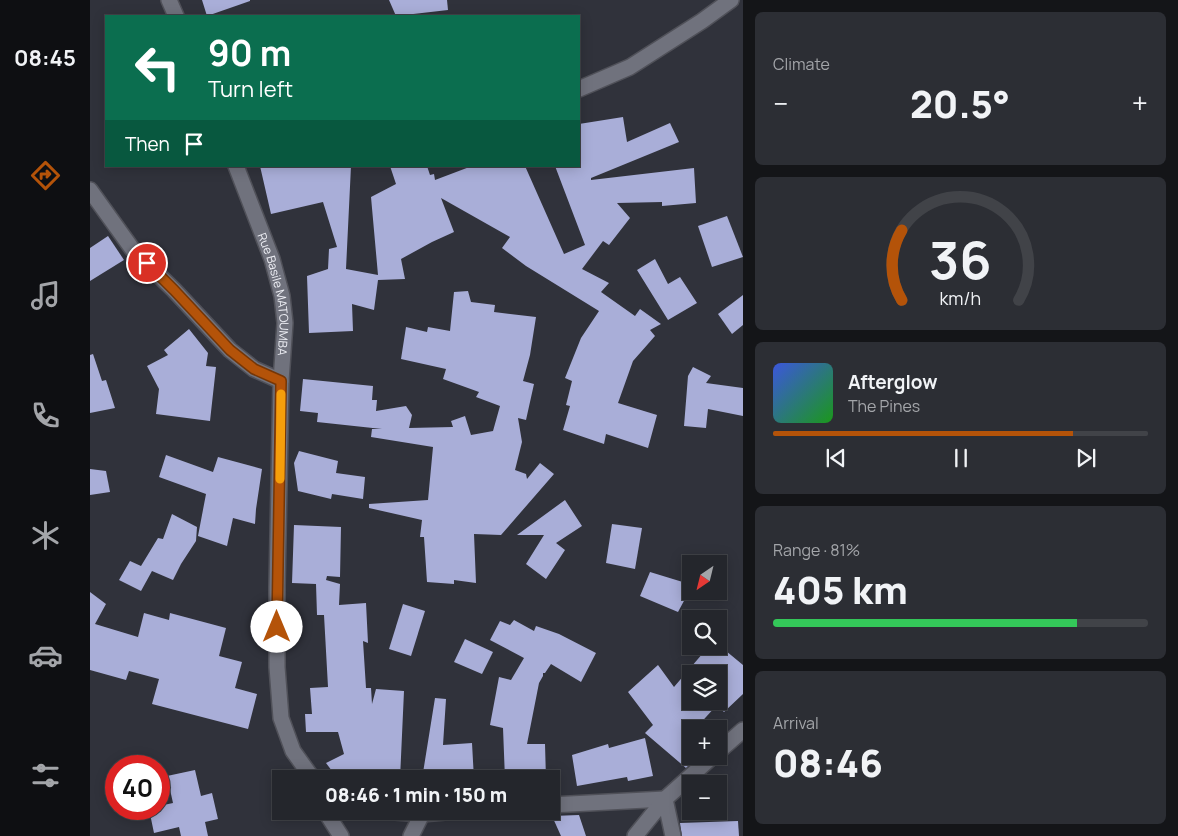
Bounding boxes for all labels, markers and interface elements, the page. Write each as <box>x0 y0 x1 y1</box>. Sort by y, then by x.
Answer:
text: 90 m <box>208 29 291 77</box>
icon: left <box>125 35 190 100</box>
text: 08:45 <box>14 43 76 73</box>
text: Climate <box>773 53 830 75</box>
text: Turn left <box>208 74 293 104</box>
text: 20.5° <box>910 77 1010 129</box>
text: − <box>773 84 788 122</box>
text: + <box>1132 84 1148 122</box>
icon: arrive <box>180 130 208 158</box>
text: Then <box>125 131 170 157</box>
icon: directions <box>28 158 63 193</box>
text: 36 <box>929 224 992 295</box>
street label: Rue Basile MATOUMBA <box>254 230 294 357</box>
pin <box>126 242 168 284</box>
icon: arrive <box>133 249 161 277</box>
icon: music <box>28 278 63 313</box>
text: km/h <box>940 286 981 310</box>
text: Afterglow <box>848 369 937 395</box>
text: The Pines <box>848 395 920 417</box>
icon: phone <box>28 398 63 433</box>
icon: previous <box>822 444 850 472</box>
icon: pause <box>947 444 975 472</box>
icon: next <box>1072 444 1100 472</box>
icon: climate <box>28 518 63 553</box>
text: Range · 81% <box>773 539 860 561</box>
north arrow <box>682 555 728 600</box>
map controls <box>682 555 727 820</box>
text: 405 km <box>773 563 908 615</box>
position arrow <box>250 600 302 652</box>
button: search <box>682 610 727 655</box>
icon: car <box>28 638 63 673</box>
button: layers <box>682 665 727 710</box>
text: Arrival <box>773 712 819 734</box>
button: + <box>682 720 727 765</box>
text: 08:46 <box>773 736 883 788</box>
speed limit sign: 40 <box>105 755 170 820</box>
icon: filters <box>28 758 63 793</box>
button: − <box>682 775 727 820</box>
text: 08:46 · 1 min · 150 m <box>325 782 507 808</box>

